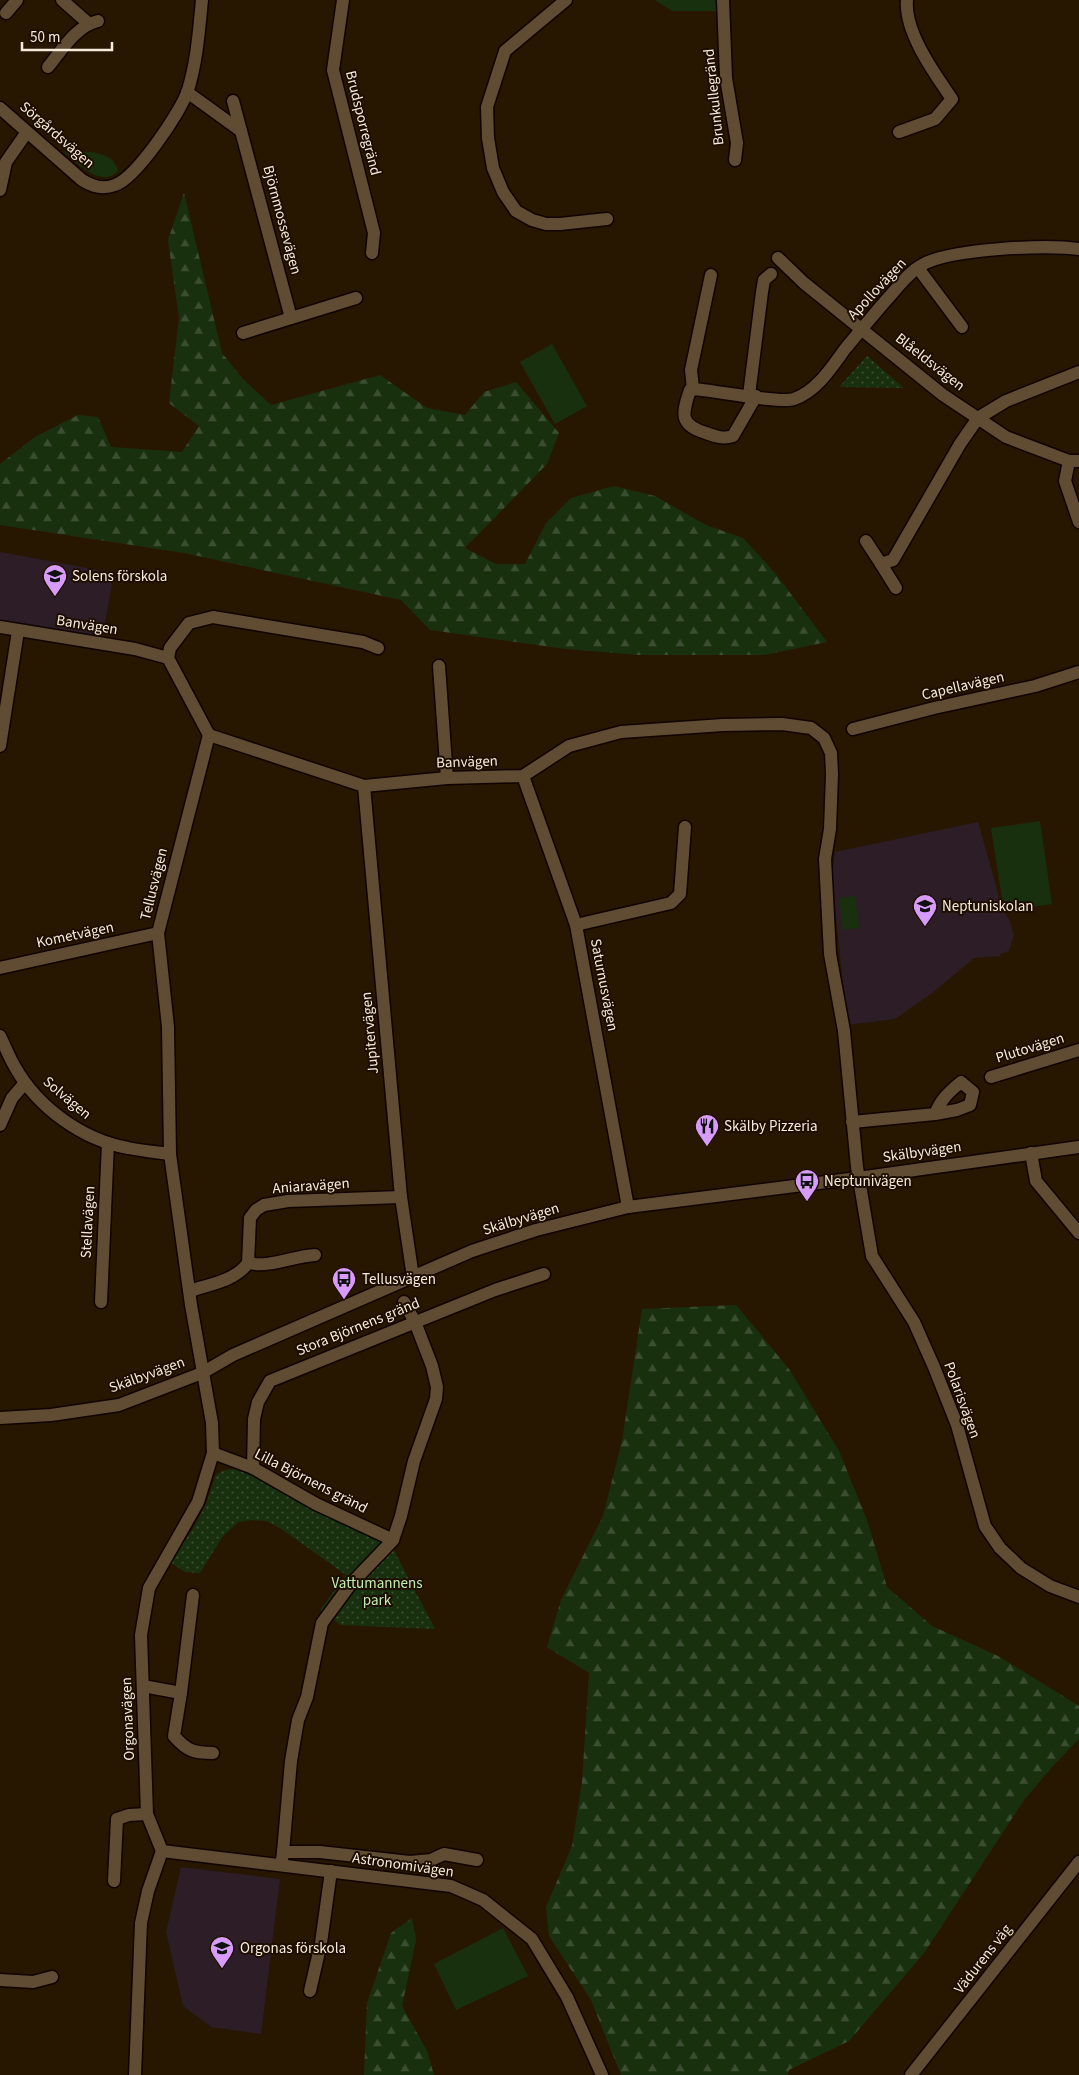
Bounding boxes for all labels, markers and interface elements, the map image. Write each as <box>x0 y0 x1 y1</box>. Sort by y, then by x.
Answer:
scale bar <box>22 20 112 52</box>
text: 50 m <box>30 27 60 48</box>
street label: Brunkullegränd <box>698 48 730 146</box>
street label: Brudsporregränd <box>340 68 386 178</box>
street label: Sörgårdsvägen <box>15 97 99 173</box>
street label: Björnmossevägen <box>257 163 307 277</box>
street label: Apollovägen <box>843 253 911 325</box>
street label: Blåeldsvägen <box>891 328 969 396</box>
school or university icon: Solens förskola <box>42 563 68 597</box>
place label: Solens förskola <box>72 566 167 587</box>
street label: Banvägen <box>55 610 119 640</box>
street label: Capellavägen <box>920 666 1006 706</box>
street label: Banvägen <box>436 750 498 774</box>
street label: Tellusvägen <box>135 846 173 922</box>
school or university icon: Neptuniskolan <box>912 893 938 927</box>
place label: Neptuniskolan <box>942 896 1034 917</box>
street label: Kometvägen <box>34 917 116 953</box>
street label: Saturnusvägen <box>585 937 623 1033</box>
street label: Jupitervägen <box>356 991 384 1075</box>
street label: Plutovägen <box>993 1028 1067 1068</box>
street label: Solvägen <box>38 1072 96 1124</box>
restaurant icon: Skälby Pizzeria <box>694 1113 720 1147</box>
place label: Skälby Pizzeria <box>724 1116 818 1137</box>
street label: Skälbyvägen <box>881 1136 963 1168</box>
bus stop icon: Neptunivägen <box>794 1168 820 1202</box>
place label: Neptunivägen <box>824 1171 912 1192</box>
street label: Aniaravägen <box>272 1173 350 1199</box>
street label: Stellavägen <box>76 1185 100 1259</box>
street label: Skälbyvägen <box>480 1197 562 1241</box>
bus stop icon: Tellusvägen <box>331 1266 357 1300</box>
place label: Tellusvägen <box>362 1269 436 1290</box>
street label: Stora Björnens gränd <box>293 1293 423 1361</box>
street label: Skälbyvägen <box>106 1352 188 1398</box>
street label: Polarisvägen <box>938 1359 986 1441</box>
street label: Lilla Björnens gränd <box>251 1443 371 1519</box>
park label: Vattumannens park <box>331 1573 423 1611</box>
street label: Orgonavägen <box>116 1677 140 1761</box>
street label: Astronomivägen <box>351 1847 455 1883</box>
street label: Vädurens väg <box>949 1919 1017 1998</box>
school or university icon: Orgonas förskola <box>209 1935 235 1969</box>
place label: Orgonas förskola <box>240 1938 346 1959</box>

